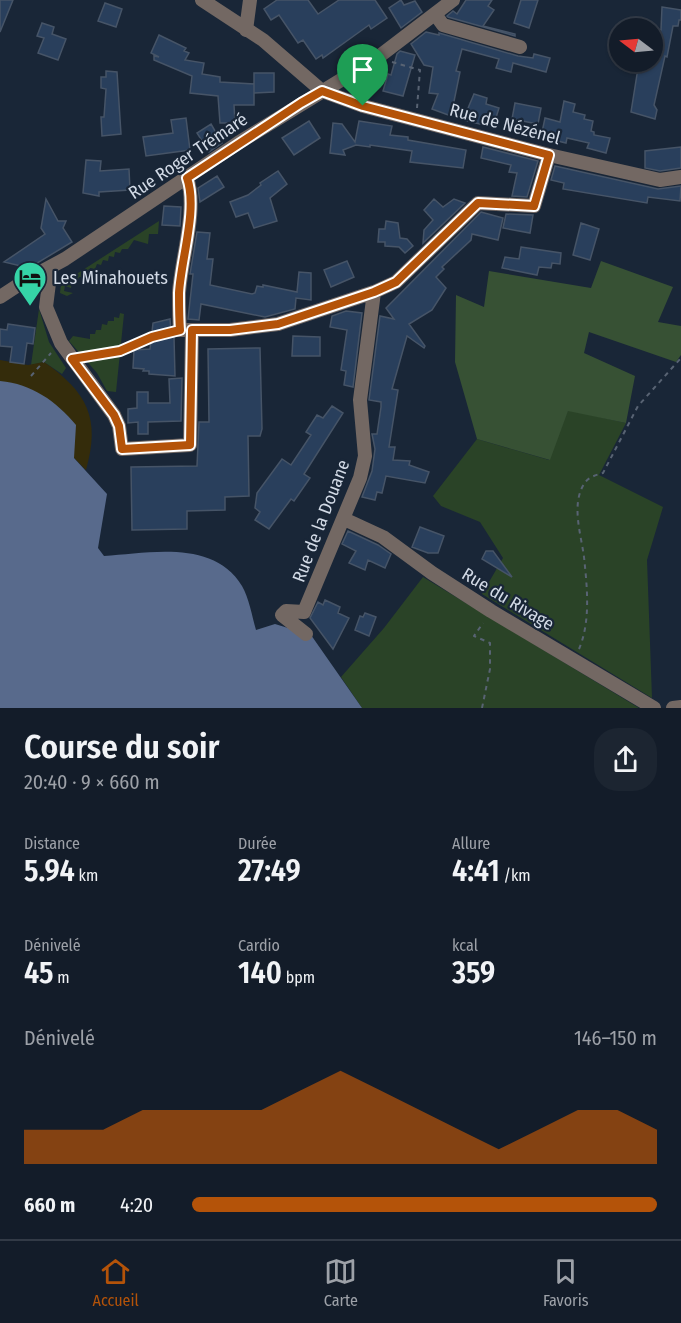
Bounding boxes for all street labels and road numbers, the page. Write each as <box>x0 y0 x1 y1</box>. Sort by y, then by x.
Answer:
street label: Rue de Nézénel <box>447 99 563 149</box>
street label: Rue Roger Trémaré <box>124 108 252 204</box>
street label: Rue de la Douane <box>288 457 354 585</box>
street label: Rue du Rivage <box>458 563 558 635</box>

